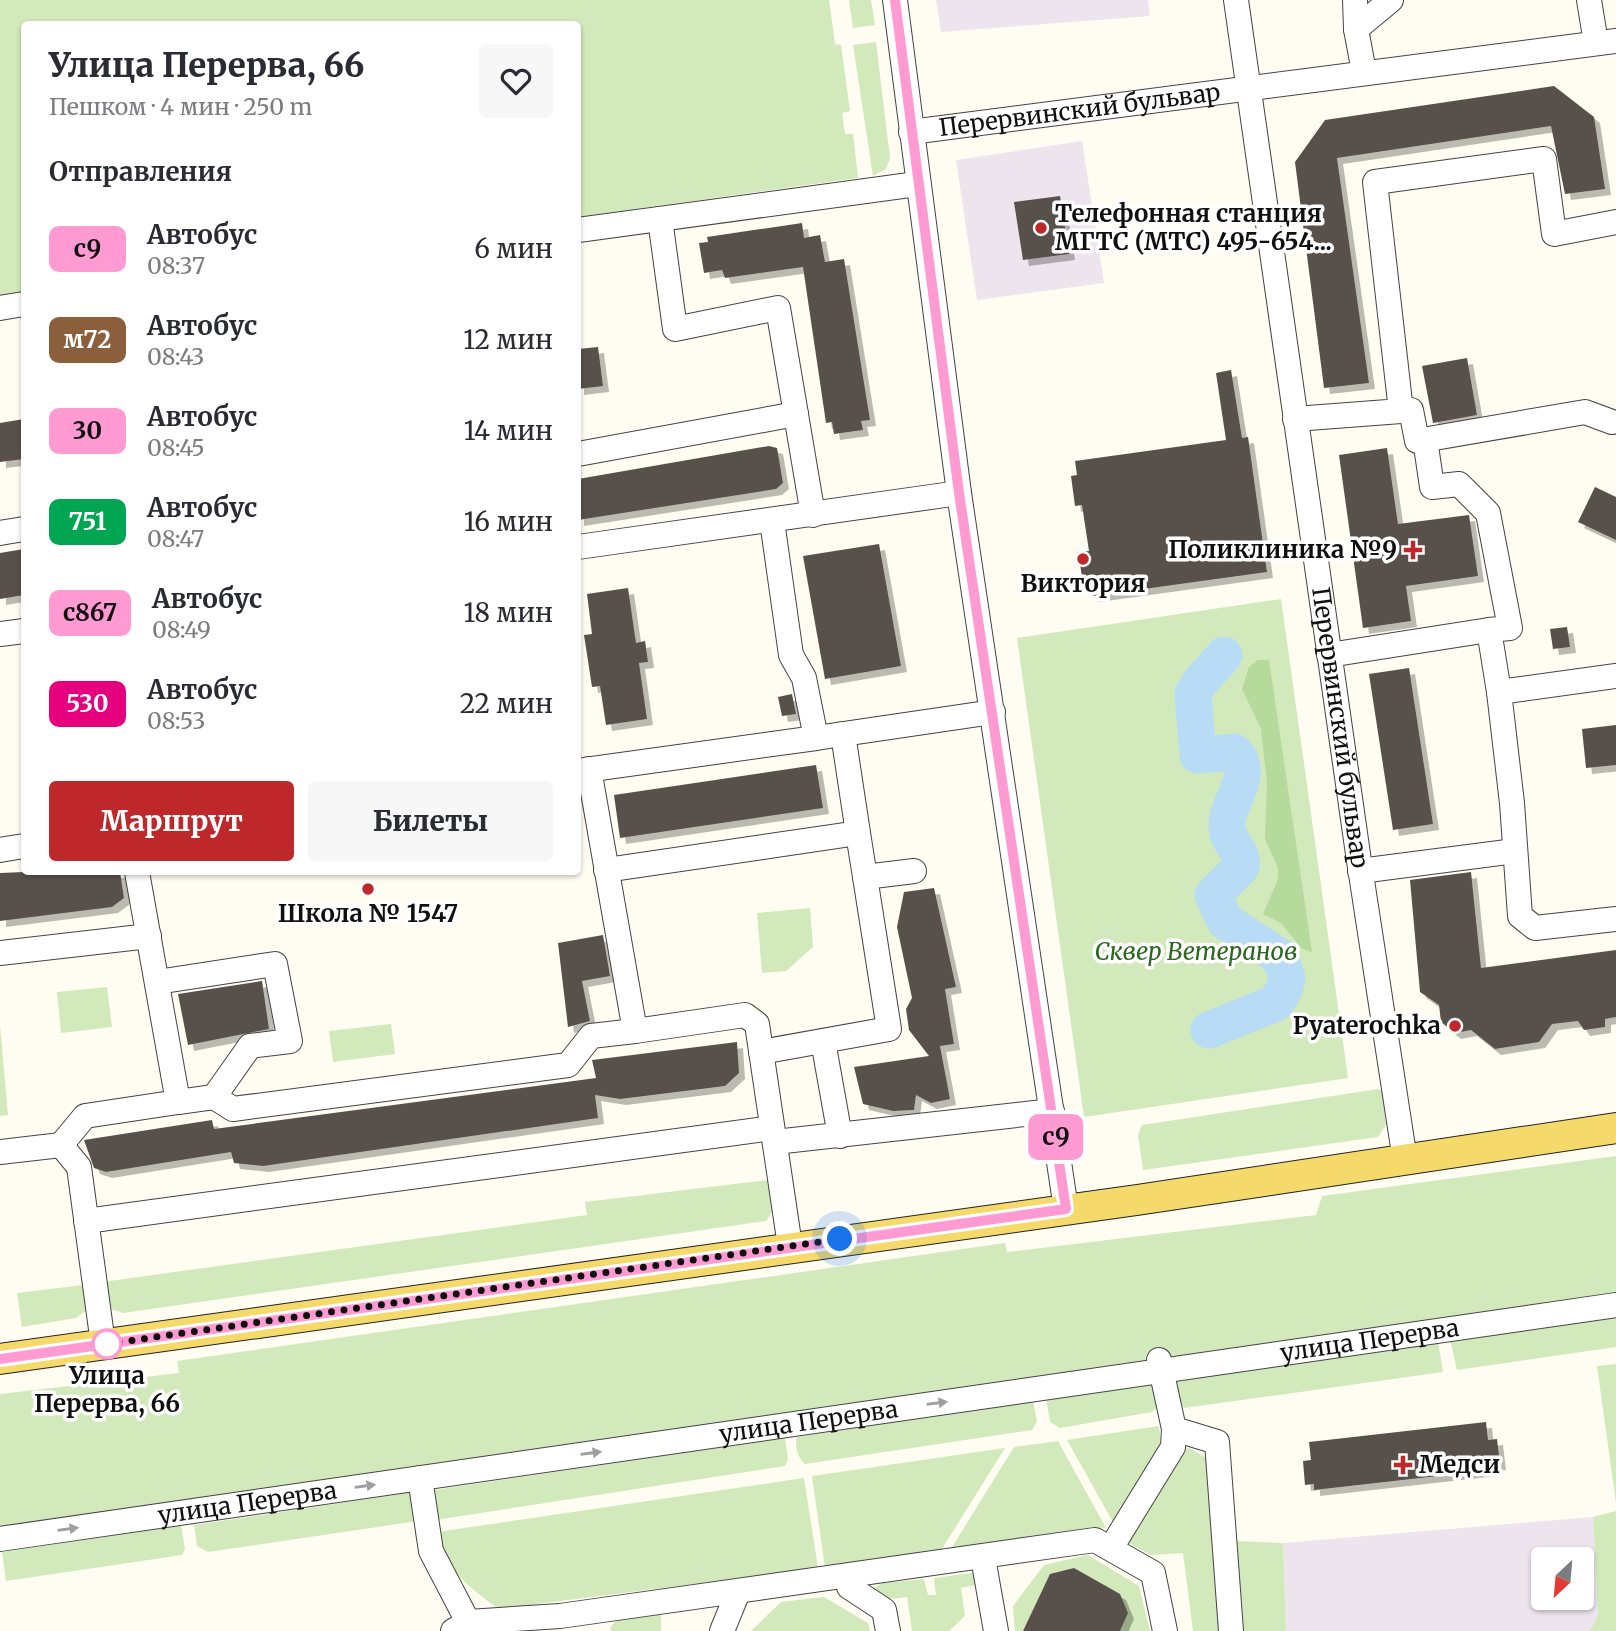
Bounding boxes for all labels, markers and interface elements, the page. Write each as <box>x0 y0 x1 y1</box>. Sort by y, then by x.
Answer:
button: heart <box>479 44 553 118</box>
text: Улица Перерва, 66 <box>49 45 364 86</box>
street label: Перервинский бульвар <box>937 76 1222 143</box>
text: Пешком · 4 мин · 250 m <box>49 92 312 121</box>
text: Отправления <box>49 155 232 188</box>
place label: Телефонная станция МГТС (МТС) 495-654... <box>1055 198 1332 257</box>
text: Автобус <box>147 218 257 251</box>
marker: Телефонная станция МГТС (МТС) 495-654... <box>1033 220 1049 236</box>
text: 6 мин <box>474 232 553 265</box>
text: с9 <box>74 233 101 264</box>
text: 08:37 <box>147 251 205 280</box>
text: Автобус <box>147 309 257 342</box>
text: 12 мин <box>463 323 553 356</box>
text: м72 <box>64 324 111 355</box>
text: 08:43 <box>147 342 205 371</box>
text: Автобус <box>147 400 257 433</box>
text: 14 мин <box>464 414 553 447</box>
text: 30 <box>73 415 102 446</box>
text: 08:45 <box>147 433 205 462</box>
text: Автобус <box>147 491 257 524</box>
text: 16 мин <box>464 505 553 538</box>
text: 751 <box>69 506 106 537</box>
text: 08:47 <box>147 524 204 553</box>
place label: Поликлиника №9 <box>1168 534 1397 565</box>
marker: Поликлиника №9 <box>1403 540 1423 560</box>
marker: Виктория <box>1075 551 1091 567</box>
place label: Виктория <box>1021 568 1145 599</box>
text: Автобус <box>152 582 262 615</box>
street label: Перервинский бульвар <box>1305 585 1376 870</box>
text: 18 мин <box>464 596 553 629</box>
text: с867 <box>63 597 117 628</box>
text: 08:49 <box>152 615 211 644</box>
text: Автобус <box>147 673 257 706</box>
text: 22 мин <box>460 687 553 720</box>
text: 530 <box>66 688 109 719</box>
text: 08:53 <box>147 706 205 735</box>
button: Маршрут <box>49 781 294 861</box>
button: Билеты <box>308 781 553 861</box>
marker: Школа № 1547 <box>360 881 376 897</box>
place label: Школа № 1547 <box>278 898 458 929</box>
park label: Сквер Ветеранов <box>1094 936 1298 967</box>
place label: Pyaterochka <box>1293 1010 1441 1041</box>
marker: Pyaterochka <box>1447 1018 1463 1034</box>
line badge: с9 <box>1024 1114 1088 1160</box>
text: с9 <box>1042 1121 1070 1152</box>
your location <box>822 1221 857 1256</box>
street label: улица Перерва <box>1278 1312 1461 1368</box>
marker: Улица Перерва, 66 <box>92 1329 122 1359</box>
place label: Улица Перерва, 66 <box>34 1360 180 1419</box>
street label: улица Перерва <box>717 1393 900 1450</box>
one-way arrow <box>926 1398 948 1409</box>
one-way arrow <box>580 1448 602 1459</box>
place label: Медси <box>1419 1449 1500 1480</box>
marker: Медси <box>1393 1455 1413 1475</box>
street label: улица Перерва <box>156 1474 339 1531</box>
one-way arrow <box>354 1480 376 1491</box>
one-way arrow <box>57 1524 79 1535</box>
north arrow <box>1531 1547 1594 1610</box>
map controls <box>1531 1547 1594 1610</box>

